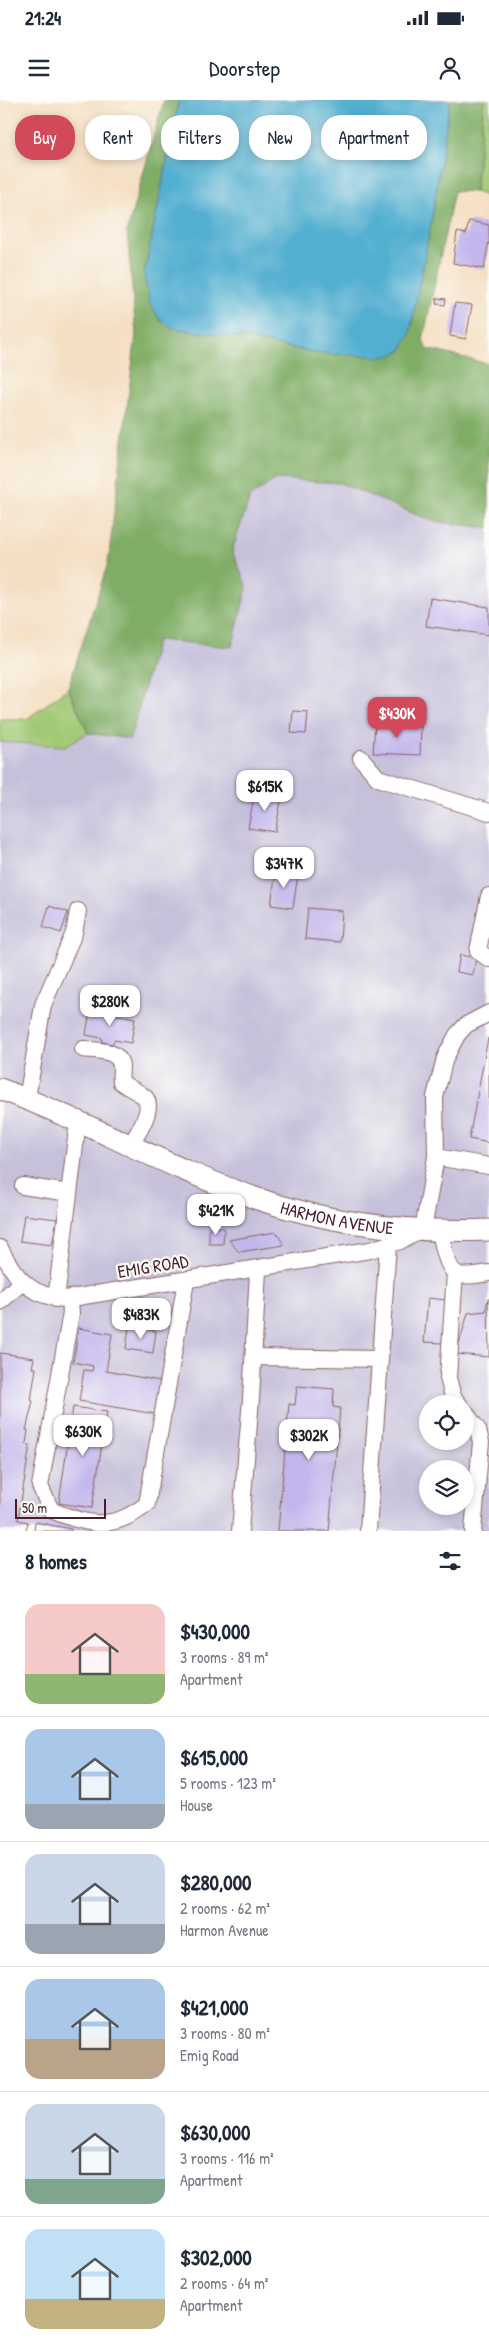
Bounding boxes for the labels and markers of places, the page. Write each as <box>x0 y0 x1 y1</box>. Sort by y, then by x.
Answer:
pin: $430K <box>362 696 432 739</box>
pin: $615K <box>230 770 300 812</box>
pin: $347K <box>249 846 319 889</box>
pin: $280K <box>75 984 145 1027</box>
pin: $421K <box>181 1194 251 1236</box>
pin: $483K <box>106 1298 176 1340</box>
pin: $630K <box>48 1414 118 1457</box>
pin: $302K <box>274 1418 344 1461</box>

